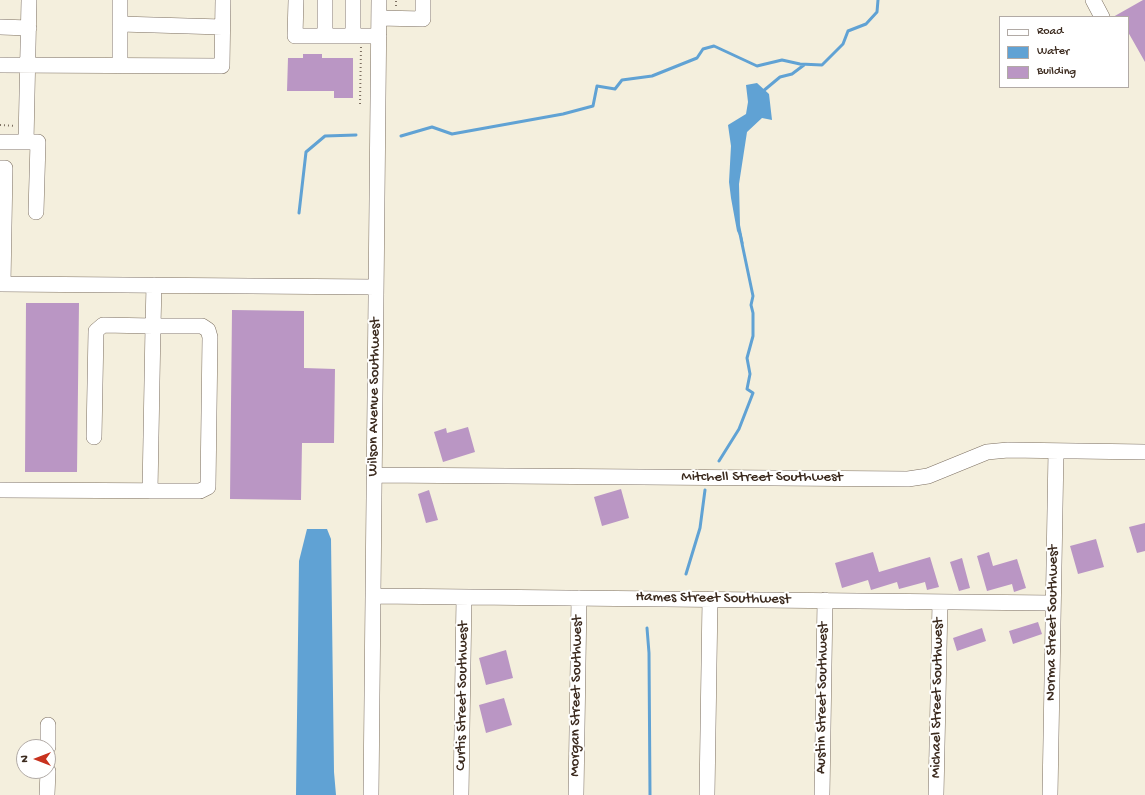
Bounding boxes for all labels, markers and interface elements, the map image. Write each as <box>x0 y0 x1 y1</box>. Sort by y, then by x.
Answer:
legend <box>999 16 1129 88</box>
text: Road <box>1037 25 1063 39</box>
text: Water <box>1037 45 1069 59</box>
text: Building <box>1037 65 1076 79</box>
street label: Wilson Avenue Southwest <box>365 317 385 477</box>
street label: Mitchell Street Southwest <box>681 469 843 487</box>
street label: Norma Street Southwest <box>1043 545 1063 701</box>
street label: Hames Street Southwest <box>635 589 791 609</box>
street label: Morgan Street Southwest <box>567 615 587 777</box>
street label: Michael Street Southwest <box>928 618 948 778</box>
street label: Curtis Street Southwest <box>453 621 473 771</box>
street label: Austin Street Southwest <box>813 622 833 774</box>
north arrow <box>16 739 56 779</box>
text: N <box>19 755 31 763</box>

